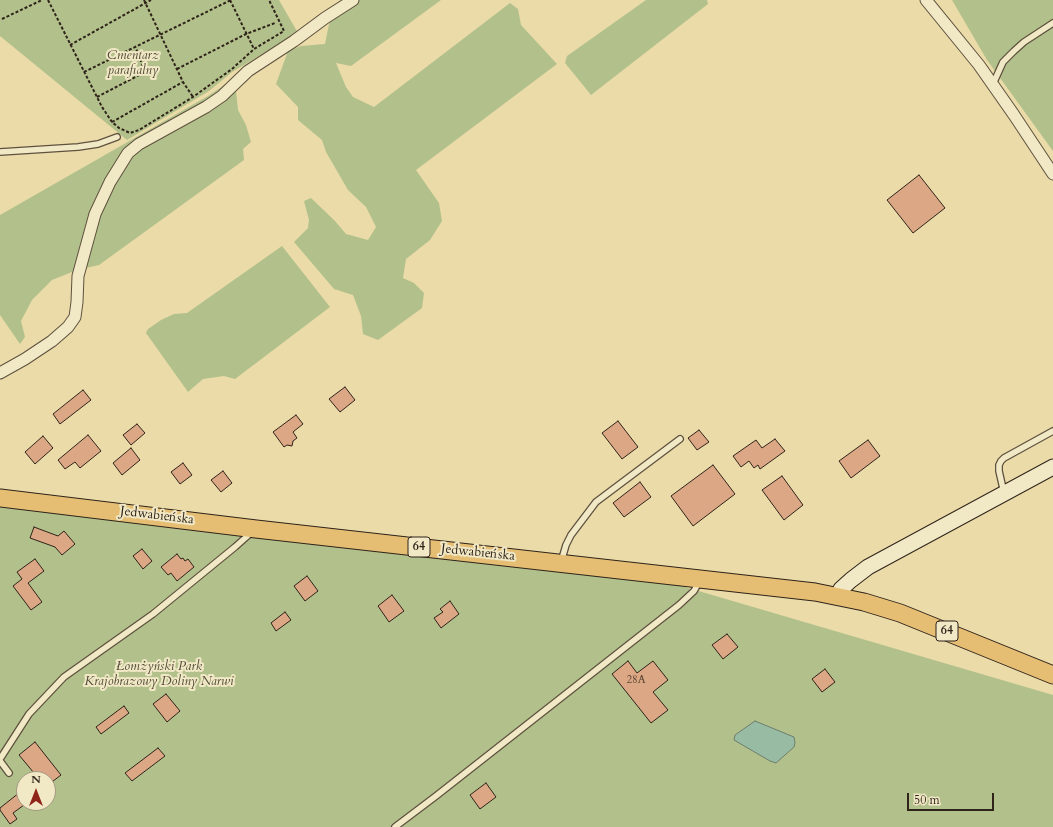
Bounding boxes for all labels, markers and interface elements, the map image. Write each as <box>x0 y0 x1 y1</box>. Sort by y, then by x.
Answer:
park label: Cmentarz parafialny <box>107 48 159 79</box>
street label: Jedwabieńska <box>119 504 195 528</box>
road number: 64 <box>408 537 430 557</box>
street label: Jedwabieńska <box>440 541 516 565</box>
road number: 64 <box>936 621 958 641</box>
park label: Łomżyński Park Krajobrazowy Doliny Narwi <box>84 659 234 690</box>
house number: 28A <box>626 673 646 687</box>
north arrow <box>16 771 56 811</box>
text: N <box>31 772 41 787</box>
scale bar <box>909 785 996 811</box>
text: 50 m <box>914 792 940 808</box>

